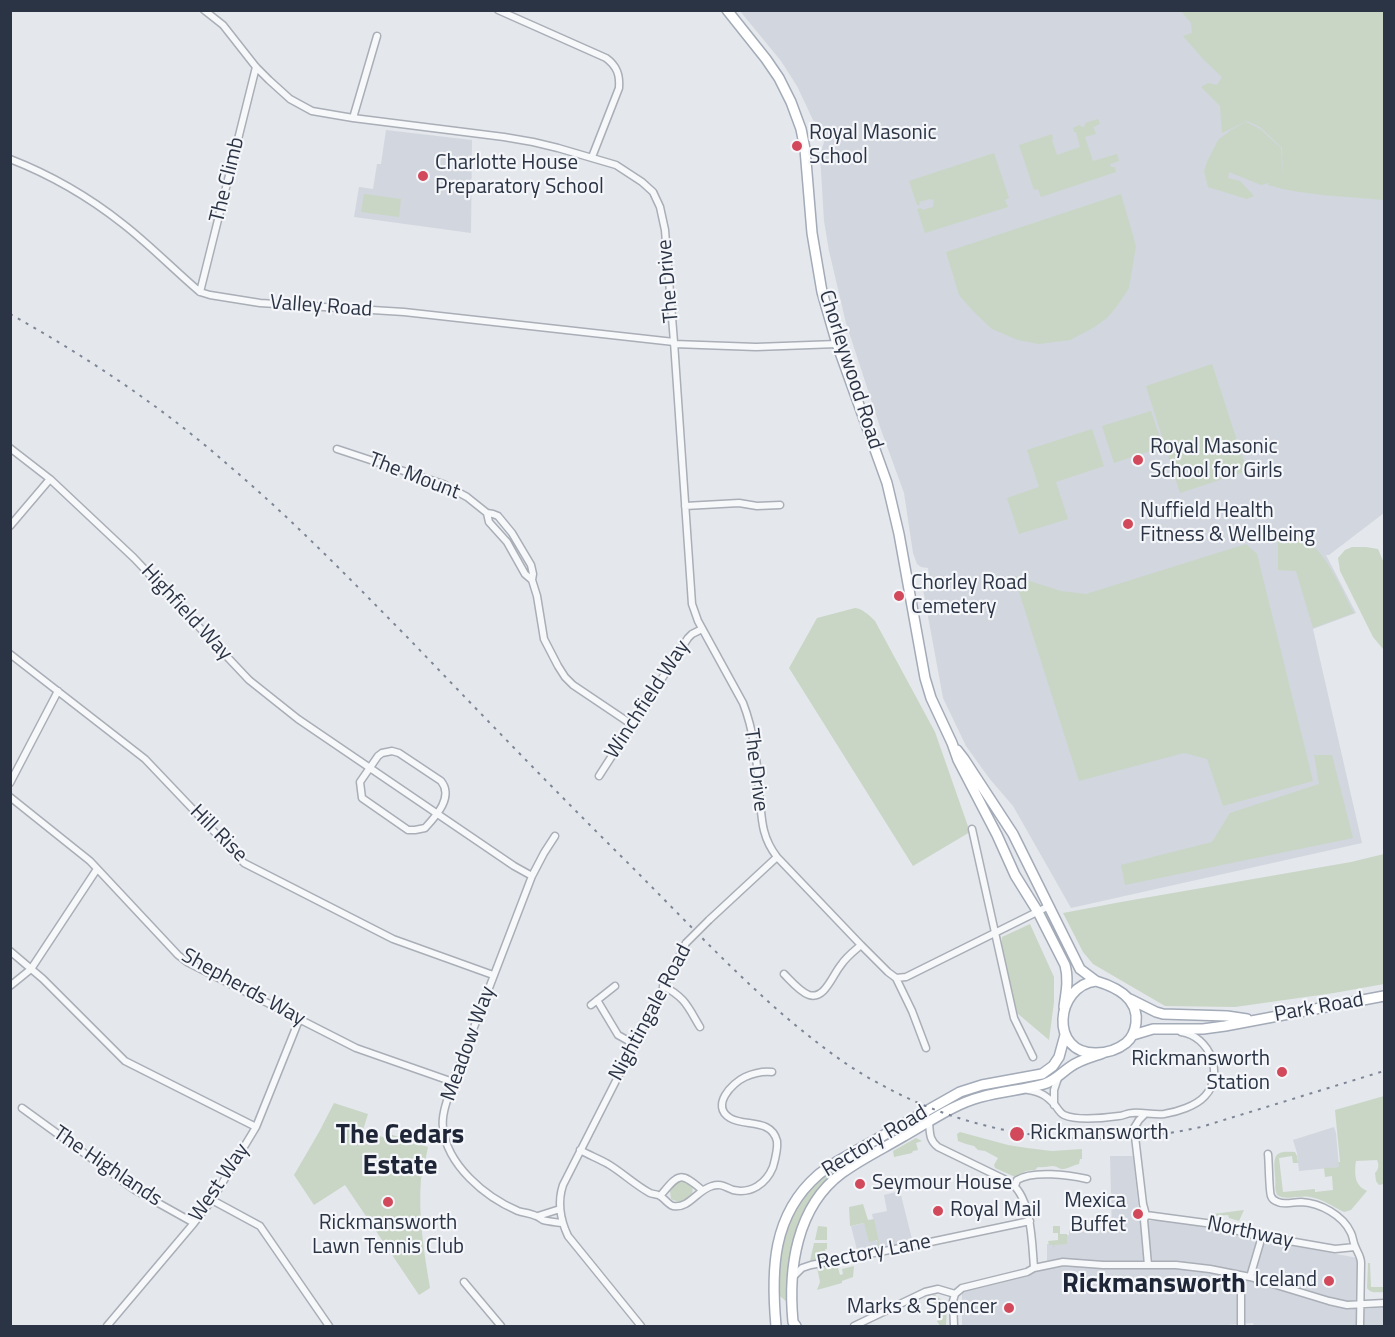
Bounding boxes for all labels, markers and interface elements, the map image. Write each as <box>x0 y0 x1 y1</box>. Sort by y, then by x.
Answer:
place label: Royal Masonic School <box>809 121 937 171</box>
street label: The Climb <box>205 135 251 225</box>
marker: Royal Masonic School <box>790 139 804 153</box>
place label: Charlotte House Preparatory School <box>435 151 604 201</box>
marker: Charlotte House Preparatory School <box>416 169 430 183</box>
street label: The Drive <box>653 238 685 324</box>
street label: Chorleywood Road <box>812 287 888 453</box>
street label: Valley Road <box>269 291 373 323</box>
place label: Royal Masonic School for Girls <box>1150 435 1283 485</box>
street label: The Mount <box>365 448 463 506</box>
marker: Royal Masonic School for Girls <box>1131 453 1145 467</box>
place label: Nuffield Health Fitness & Wellbeing <box>1140 499 1315 549</box>
marker: Nuffield Health Fitness & Wellbeing <box>1121 517 1135 531</box>
street label: Highfield Way <box>135 560 237 666</box>
place label: Chorley Road Cemetery <box>911 571 1028 621</box>
marker: Chorley Road Cemetery <box>892 589 906 603</box>
street label: Winchfield Way <box>600 636 696 764</box>
street label: The Drive <box>737 727 773 813</box>
street label: Hill Rise <box>184 800 252 868</box>
street label: Nightingale Road <box>604 940 698 1086</box>
street label: Shepherds Way <box>177 944 309 1032</box>
street label: Meadow Way <box>437 983 501 1105</box>
street label: Park Road <box>1272 988 1366 1028</box>
place label: Rickmansworth Station <box>1131 1047 1270 1097</box>
marker: Rickmansworth Station <box>1275 1065 1289 1079</box>
street label: Rectory Road <box>818 1101 932 1183</box>
district label: The Cedars Estate <box>336 1120 464 1183</box>
street label: The Highlands <box>48 1121 166 1213</box>
place label: Rickmansworth <box>1030 1121 1169 1147</box>
marker: Rickmansworth <box>1008 1125 1026 1143</box>
street label: West Way <box>185 1139 255 1227</box>
place label: Seymour House <box>872 1171 1012 1197</box>
marker: Seymour House <box>853 1177 867 1191</box>
place label: Mexica Buffet <box>1064 1189 1126 1239</box>
marker: Rickmansworth Lawn Tennis Club <box>381 1195 395 1209</box>
place label: Royal Mail <box>950 1198 1041 1224</box>
marker: Royal Mail <box>931 1204 945 1218</box>
marker: Mexica Buffet <box>1131 1207 1145 1221</box>
place label: Rickmansworth Lawn Tennis Club <box>312 1211 464 1261</box>
street label: Northway <box>1205 1212 1295 1254</box>
street label: Rectory Lane <box>815 1230 933 1276</box>
place label: Iceland <box>1255 1268 1317 1294</box>
district label: Rickmansworth <box>1062 1269 1246 1301</box>
marker: Iceland <box>1322 1274 1336 1288</box>
place label: Marks & Spencer <box>847 1295 997 1321</box>
marker: Marks & Spencer <box>1002 1301 1016 1315</box>

